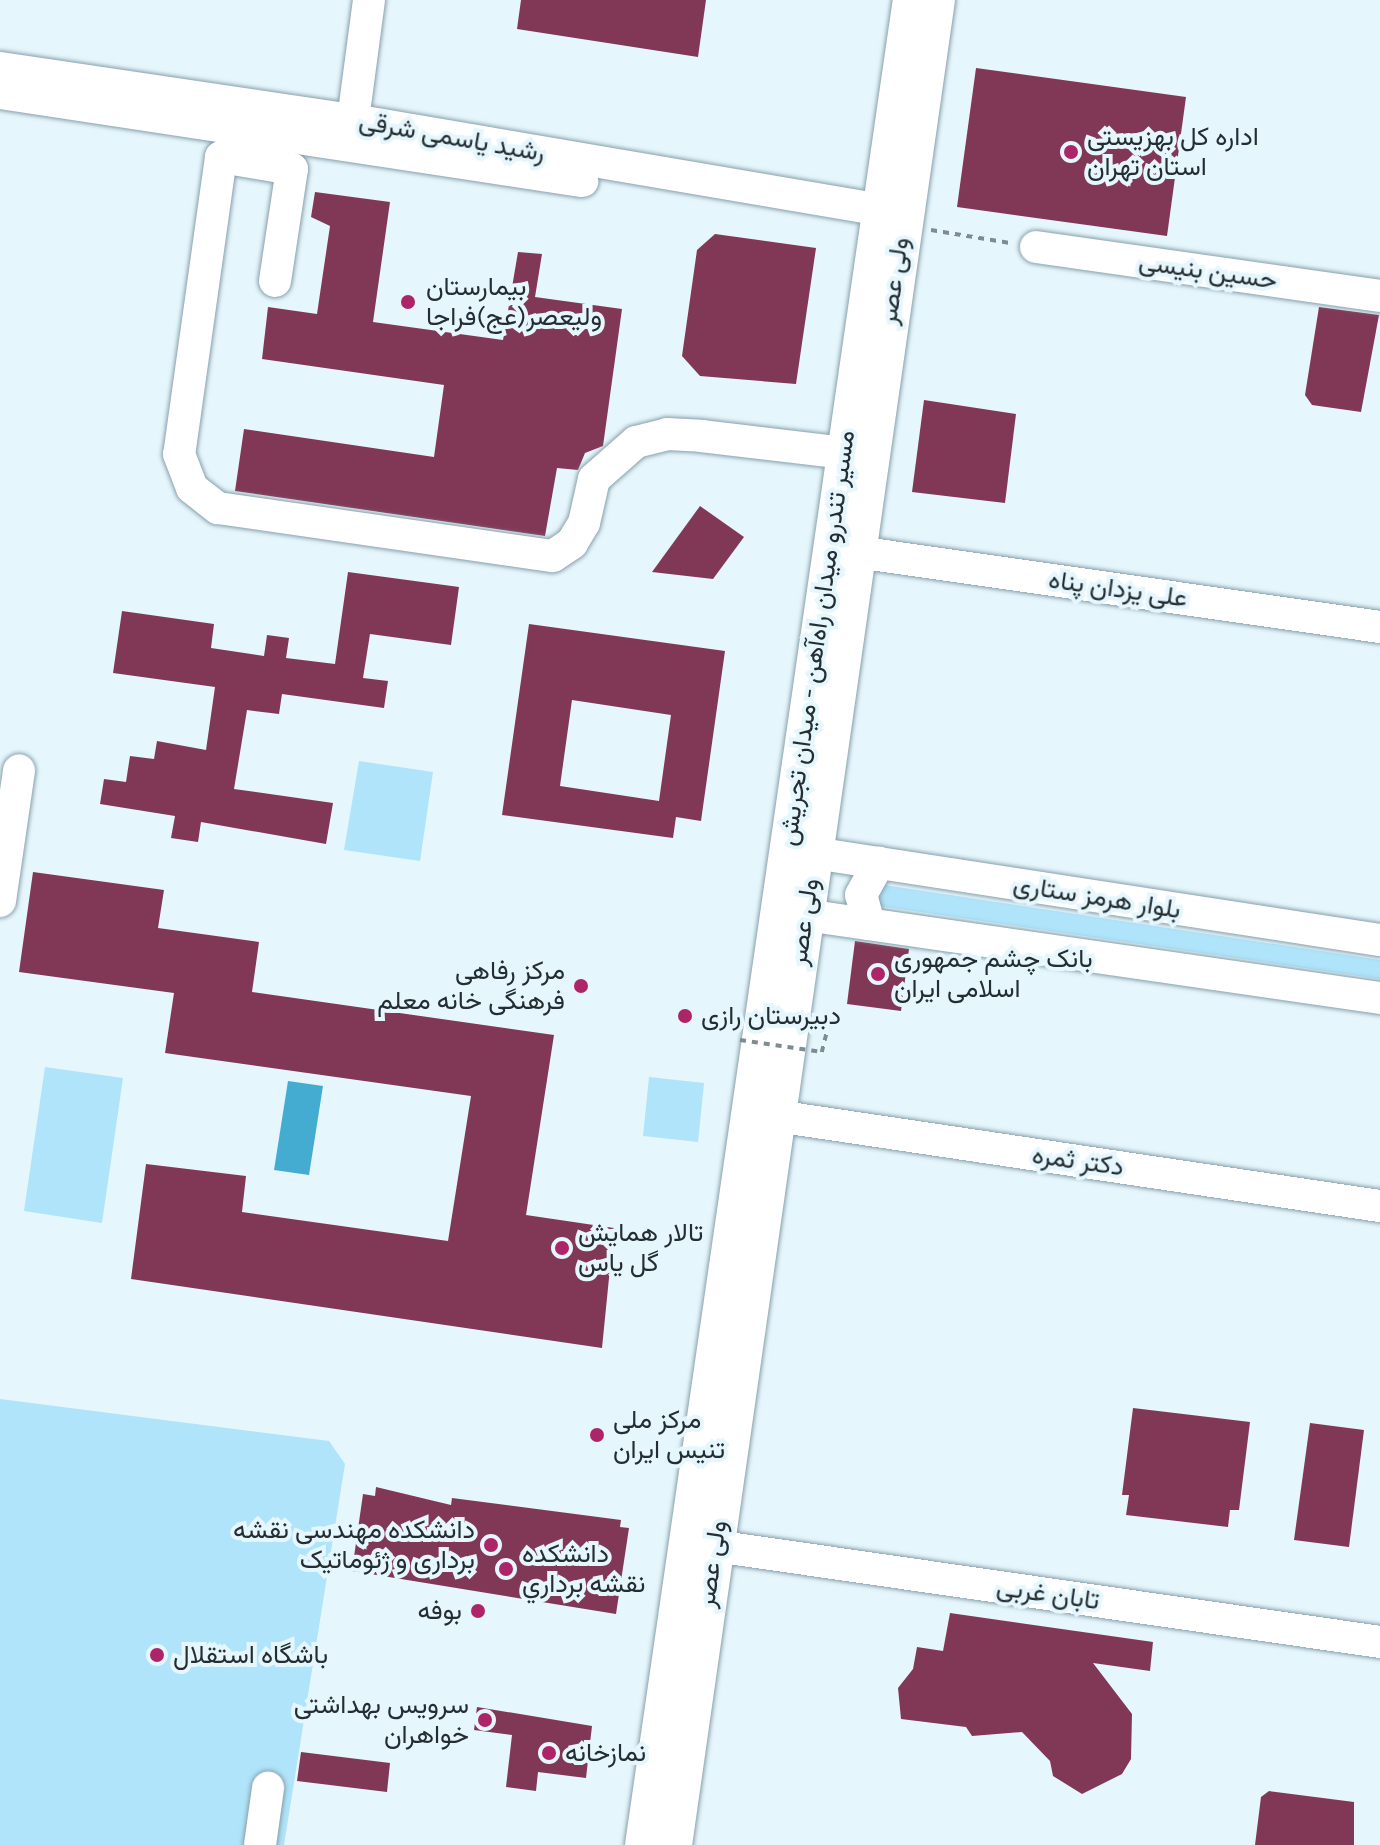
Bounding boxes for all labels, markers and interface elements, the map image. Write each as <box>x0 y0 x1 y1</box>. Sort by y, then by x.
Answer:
street label: رشید یاسمی شرقی <box>357 105 547 169</box>
place label: اداره کل بهزیستی استان تهران <box>1087 121 1259 182</box>
marker: اداره کل بهزیستی استان تهران <box>1062 143 1080 161</box>
street label: ولی عصر <box>872 235 916 327</box>
street label: حسین بنیسی <box>1137 246 1279 296</box>
place label: بیمارستان ولیعصر(عج)فراجا <box>426 271 602 332</box>
marker: بیمارستان ولیعصر(عج)فراجا <box>397 291 419 313</box>
street label: مسیر تندرو میدان راه‌آهن - میدان تجریش <box>772 428 862 848</box>
street label: علی یزدان پناه <box>1047 564 1189 614</box>
street label: بلوار هرمز ستاری <box>1011 868 1183 926</box>
street label: ولی عصر <box>782 876 826 968</box>
place label: بانک چشم جمهوری اسلامی ایران <box>894 943 1093 1004</box>
place label: مرکز رفاهی فرهنگی خانه معلم <box>377 955 565 1016</box>
marker: بانک چشم جمهوری اسلامی ایران <box>869 965 887 983</box>
marker: مرکز رفاهی فرهنگی خانه معلم <box>572 977 590 995</box>
place label: دبیرستان رازی <box>701 1000 841 1032</box>
marker: دبیرستان رازی <box>676 1007 694 1025</box>
street label: دکتر ثمره <box>1030 1139 1126 1183</box>
place label: تالار همایش گل یاس <box>578 1217 703 1278</box>
marker: تالار همایش گل یاس <box>553 1239 571 1257</box>
place label: مرکز ملی تنیس ایران <box>613 1404 725 1466</box>
marker: مرکز ملی تنیس ایران <box>588 1426 606 1444</box>
place label: دانشکده مهندسی نقشه برداری و ژئوماتیک <box>233 1514 475 1576</box>
street label: ولی عصر <box>690 1518 734 1610</box>
marker: دانشکده مهندسی نقشه برداری و ژئوماتیک <box>482 1536 500 1554</box>
place label: دانشكده نقشه برداري <box>522 1538 645 1600</box>
marker: دانشكده نقشه برداري <box>497 1560 515 1578</box>
street label: تابان غربی <box>995 1571 1101 1617</box>
place label: بوفه <box>417 1595 462 1627</box>
marker: بوفه <box>469 1602 487 1620</box>
place label: باشگاه استقلال <box>173 1639 328 1671</box>
marker: باشگاه استقلال <box>148 1646 166 1664</box>
place label: سرویس بهداشتی خواهران <box>294 1689 469 1750</box>
marker: سرویس بهداشتی خواهران <box>476 1711 494 1729</box>
place label: نمازخانه <box>565 1737 646 1769</box>
marker: نمازخانه <box>540 1744 558 1762</box>

